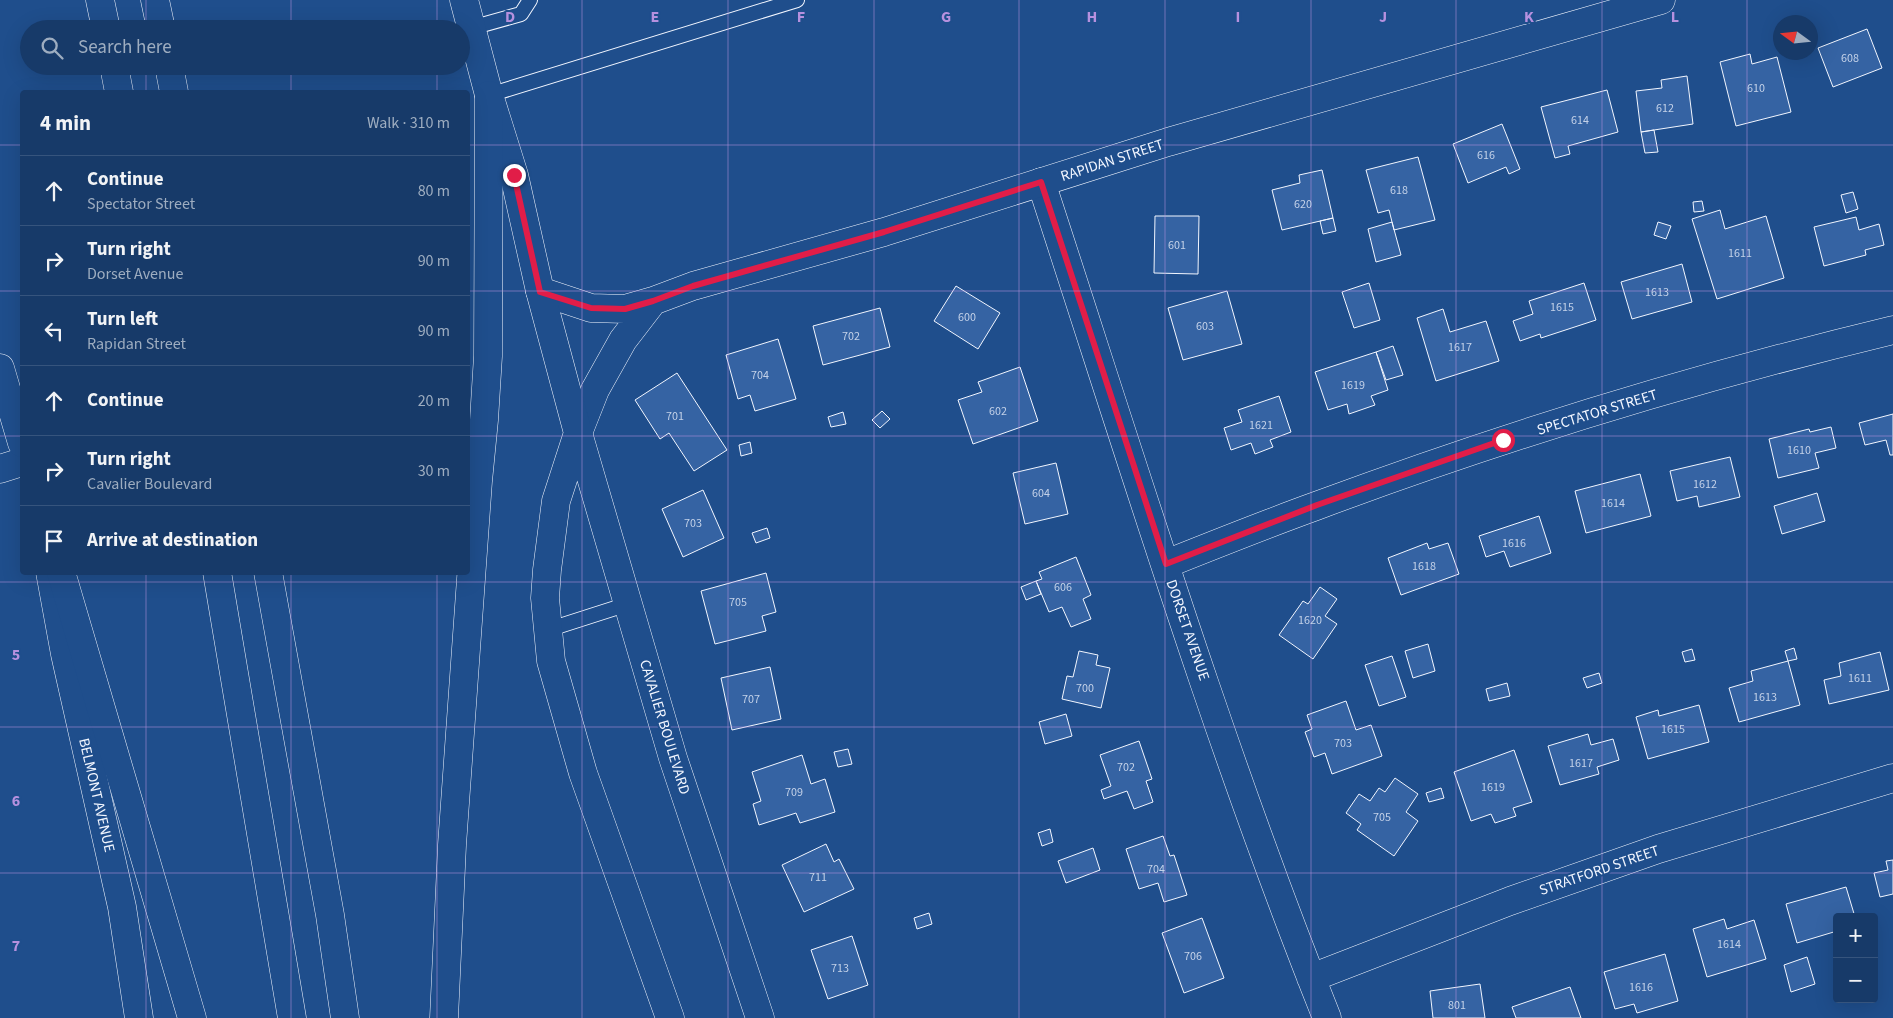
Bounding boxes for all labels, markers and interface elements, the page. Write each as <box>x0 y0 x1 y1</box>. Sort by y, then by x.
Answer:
text: D <box>505 6 515 28</box>
text: E <box>651 6 659 28</box>
text: F <box>797 6 805 28</box>
text: G <box>941 6 951 28</box>
text: H <box>1087 6 1097 28</box>
text: I <box>1236 6 1240 28</box>
text: J <box>1379 6 1387 28</box>
text: K <box>1524 6 1534 28</box>
text: L <box>1671 6 1679 28</box>
north arrow <box>1773 15 1818 60</box>
search box <box>20 20 470 75</box>
icon: search <box>38 34 66 62</box>
text: Search here <box>78 34 172 61</box>
house number: 608 <box>1841 50 1859 67</box>
house number: 610 <box>1747 80 1765 97</box>
house number: 612 <box>1656 100 1674 117</box>
text: 4 min <box>40 108 91 138</box>
text: Walk · 310 m <box>367 112 450 134</box>
house number: 614 <box>1571 112 1589 129</box>
street label: RAPIDAN STREET <box>1058 134 1166 187</box>
house number: 616 <box>1477 147 1495 164</box>
route end <box>503 164 526 187</box>
text: Continue <box>87 166 164 193</box>
icon: ahead <box>40 177 68 205</box>
text: 80 m <box>418 180 450 202</box>
house number: 618 <box>1390 182 1408 199</box>
text: Spectator Street <box>87 193 195 215</box>
house number: 620 <box>1294 196 1312 213</box>
text: Turn right <box>87 236 171 263</box>
house number: 601 <box>1168 237 1186 254</box>
house number: 1611 <box>1728 245 1752 262</box>
icon: right <box>40 247 68 275</box>
text: 90 m <box>418 250 450 272</box>
text: Dorset Avenue <box>87 263 183 285</box>
house number: 1613 <box>1645 284 1669 301</box>
house number: 1615 <box>1550 299 1574 316</box>
text: Turn left <box>87 306 158 333</box>
house number: 600 <box>958 309 976 326</box>
icon: left <box>40 317 68 345</box>
house number: 603 <box>1196 318 1214 335</box>
text: 90 m <box>418 320 450 342</box>
house number: 702 <box>842 328 860 345</box>
text: Rapidan Street <box>87 333 186 355</box>
house number: 1617 <box>1448 339 1472 356</box>
house number: 704 <box>751 367 769 384</box>
house number: 1619 <box>1341 377 1365 394</box>
street label: SPECTATOR STREET <box>1534 384 1660 441</box>
icon: ahead <box>40 387 68 415</box>
text: Continue <box>87 387 164 414</box>
text: 20 m <box>418 390 450 412</box>
house number: 602 <box>989 403 1007 420</box>
house number: 701 <box>666 408 684 425</box>
house number: 1621 <box>1249 417 1273 434</box>
route start <box>1492 429 1515 452</box>
house number: 1610 <box>1787 442 1811 459</box>
text: Turn right <box>87 446 171 473</box>
icon: right <box>40 457 68 485</box>
text: 30 m <box>418 460 450 482</box>
text: Cavalier Boulevard <box>87 473 213 495</box>
house number: 1612 <box>1693 476 1717 493</box>
house number: 604 <box>1032 485 1050 502</box>
house number: 1614 <box>1601 495 1625 512</box>
house number: 703 <box>684 515 702 532</box>
icon: arrive <box>40 527 68 555</box>
text: Arrive at destination <box>87 527 258 554</box>
house number: 1616 <box>1502 535 1526 552</box>
house number: 1618 <box>1412 558 1436 575</box>
street label: DORSET AVENUE <box>1160 577 1215 683</box>
house number: 606 <box>1054 579 1072 596</box>
house number: 705 <box>729 594 747 611</box>
house number: 1620 <box>1298 612 1322 629</box>
text: 5 <box>12 644 20 666</box>
street label: CAVALIER BOULEVARD <box>634 657 695 797</box>
house number: 1611 <box>1848 670 1872 687</box>
house number: 700 <box>1076 680 1094 697</box>
house number: 1613 <box>1753 689 1777 706</box>
house number: 707 <box>742 691 760 708</box>
house number: 1615 <box>1661 721 1685 738</box>
house number: 703 <box>1334 735 1352 752</box>
street label: BELMONT AVENUE <box>73 736 120 854</box>
house number: 1617 <box>1569 755 1593 772</box>
house number: 702 <box>1117 759 1135 776</box>
house number: 1619 <box>1481 779 1505 796</box>
house number: 709 <box>785 784 803 801</box>
text: 6 <box>12 790 20 812</box>
house number: 705 <box>1373 809 1391 826</box>
street label: STRATFORD STREET <box>1536 840 1662 901</box>
house number: 704 <box>1147 861 1165 878</box>
house number: 711 <box>809 869 827 886</box>
map controls <box>1833 913 1878 1003</box>
button: + <box>1833 913 1878 958</box>
text: 7 <box>12 935 20 957</box>
house number: 1614 <box>1717 936 1741 953</box>
house number: 706 <box>1184 948 1202 965</box>
button: − <box>1833 958 1878 1003</box>
house number: 713 <box>831 960 849 977</box>
house number: 1616 <box>1629 979 1653 996</box>
house number: 801 <box>1448 997 1466 1014</box>

